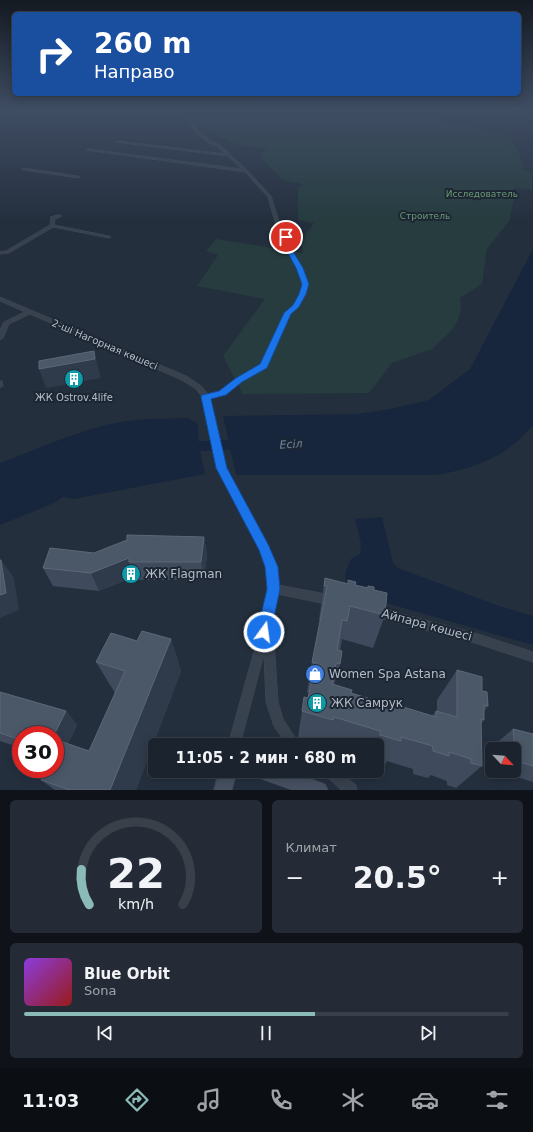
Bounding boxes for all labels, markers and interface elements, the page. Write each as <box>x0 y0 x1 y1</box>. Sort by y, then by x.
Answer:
text: 260 m <box>94 27 191 60</box>
icon: right <box>28 28 80 80</box>
text: Направо <box>94 61 174 82</box>
park label: Исследователь <box>446 189 518 199</box>
park label: Строитель <box>400 211 450 221</box>
pin <box>269 220 303 254</box>
icon: arrive <box>275 226 297 248</box>
street label: 2-ші Нагорная көшесі <box>50 317 159 372</box>
building icon: ЖК Ostrov.4life <box>63 368 85 390</box>
place label: ЖК Ostrov.4life <box>35 392 113 403</box>
water label: Есіл <box>279 437 303 452</box>
building icon: ЖК Flagman <box>120 563 142 585</box>
place label: ЖК Flagman <box>145 567 222 581</box>
street label: Айпара көшесі <box>380 606 474 644</box>
position arrow <box>243 611 285 653</box>
shop icon: Women Spa Astana <box>304 663 326 685</box>
place label: Women Spa Astana <box>329 667 446 681</box>
building icon: ЖК Самрук <box>306 692 328 714</box>
place label: ЖК Самрук <box>331 696 403 710</box>
speed limit sign: 30 <box>12 726 64 778</box>
north arrow <box>485 742 521 778</box>
map controls <box>485 742 521 778</box>
text: 11:05 · 2 мин · 680 m <box>176 749 357 767</box>
text: Климат <box>286 840 337 855</box>
text: 22 <box>107 848 165 897</box>
text: 20.5° <box>353 860 442 895</box>
text: − <box>286 865 304 890</box>
text: + <box>491 865 509 890</box>
text: km/h <box>118 895 154 911</box>
text: Blue Orbit <box>84 965 170 983</box>
text: Sona <box>84 983 116 998</box>
icon: previous <box>94 1022 116 1044</box>
icon: pause <box>255 1022 277 1044</box>
icon: next <box>417 1022 439 1044</box>
icon: directions <box>123 1086 151 1114</box>
icon: music <box>195 1086 223 1114</box>
icon: phone <box>267 1086 295 1114</box>
icon: climate <box>339 1086 367 1114</box>
icon: car <box>411 1086 439 1114</box>
icon: filters <box>483 1086 511 1114</box>
text: 11:03 <box>22 1090 79 1111</box>

